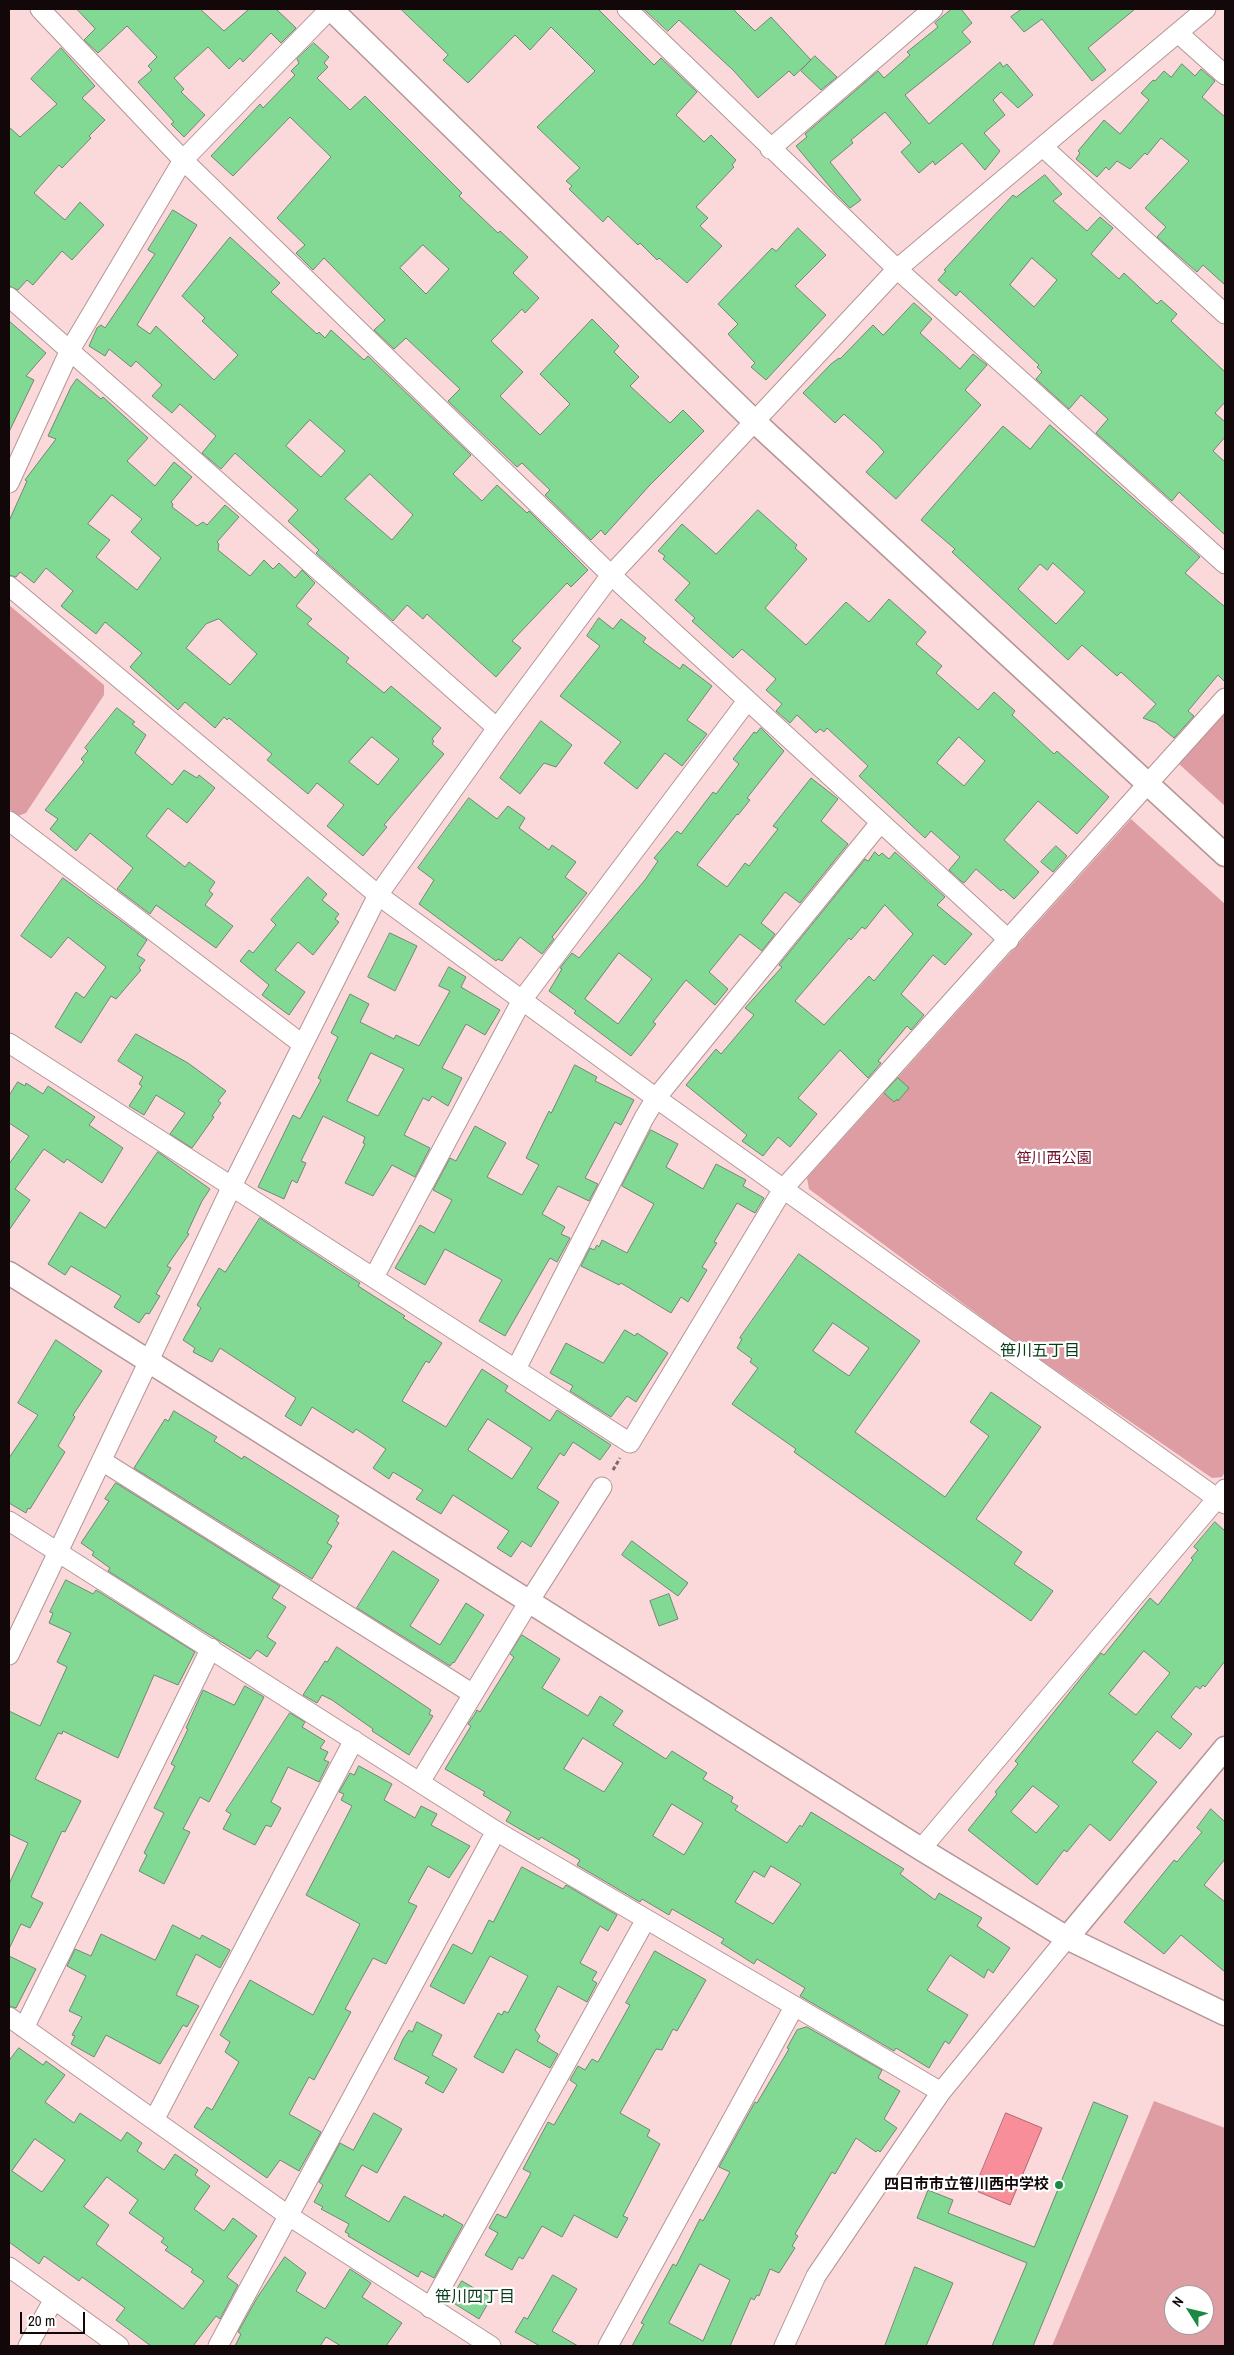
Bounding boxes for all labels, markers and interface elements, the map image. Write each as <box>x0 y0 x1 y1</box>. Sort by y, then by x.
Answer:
park label: 笹川西公園 <box>1017 1150 1091 1168</box>
district label: 笹川五丁目 <box>1000 1342 1080 1362</box>
place label: 四日市市立笹川西中学校 <box>884 2176 1049 2194</box>
marker: 四日市市立笹川西中学校 <box>1053 2179 1065 2191</box>
north arrow <box>1164 2285 1214 2335</box>
district label: 笹川四丁目 <box>435 2288 515 2308</box>
text: N <box>1168 2293 1187 2310</box>
scale bar <box>22 2302 88 2334</box>
text: 20 m <box>28 2310 55 2331</box>

